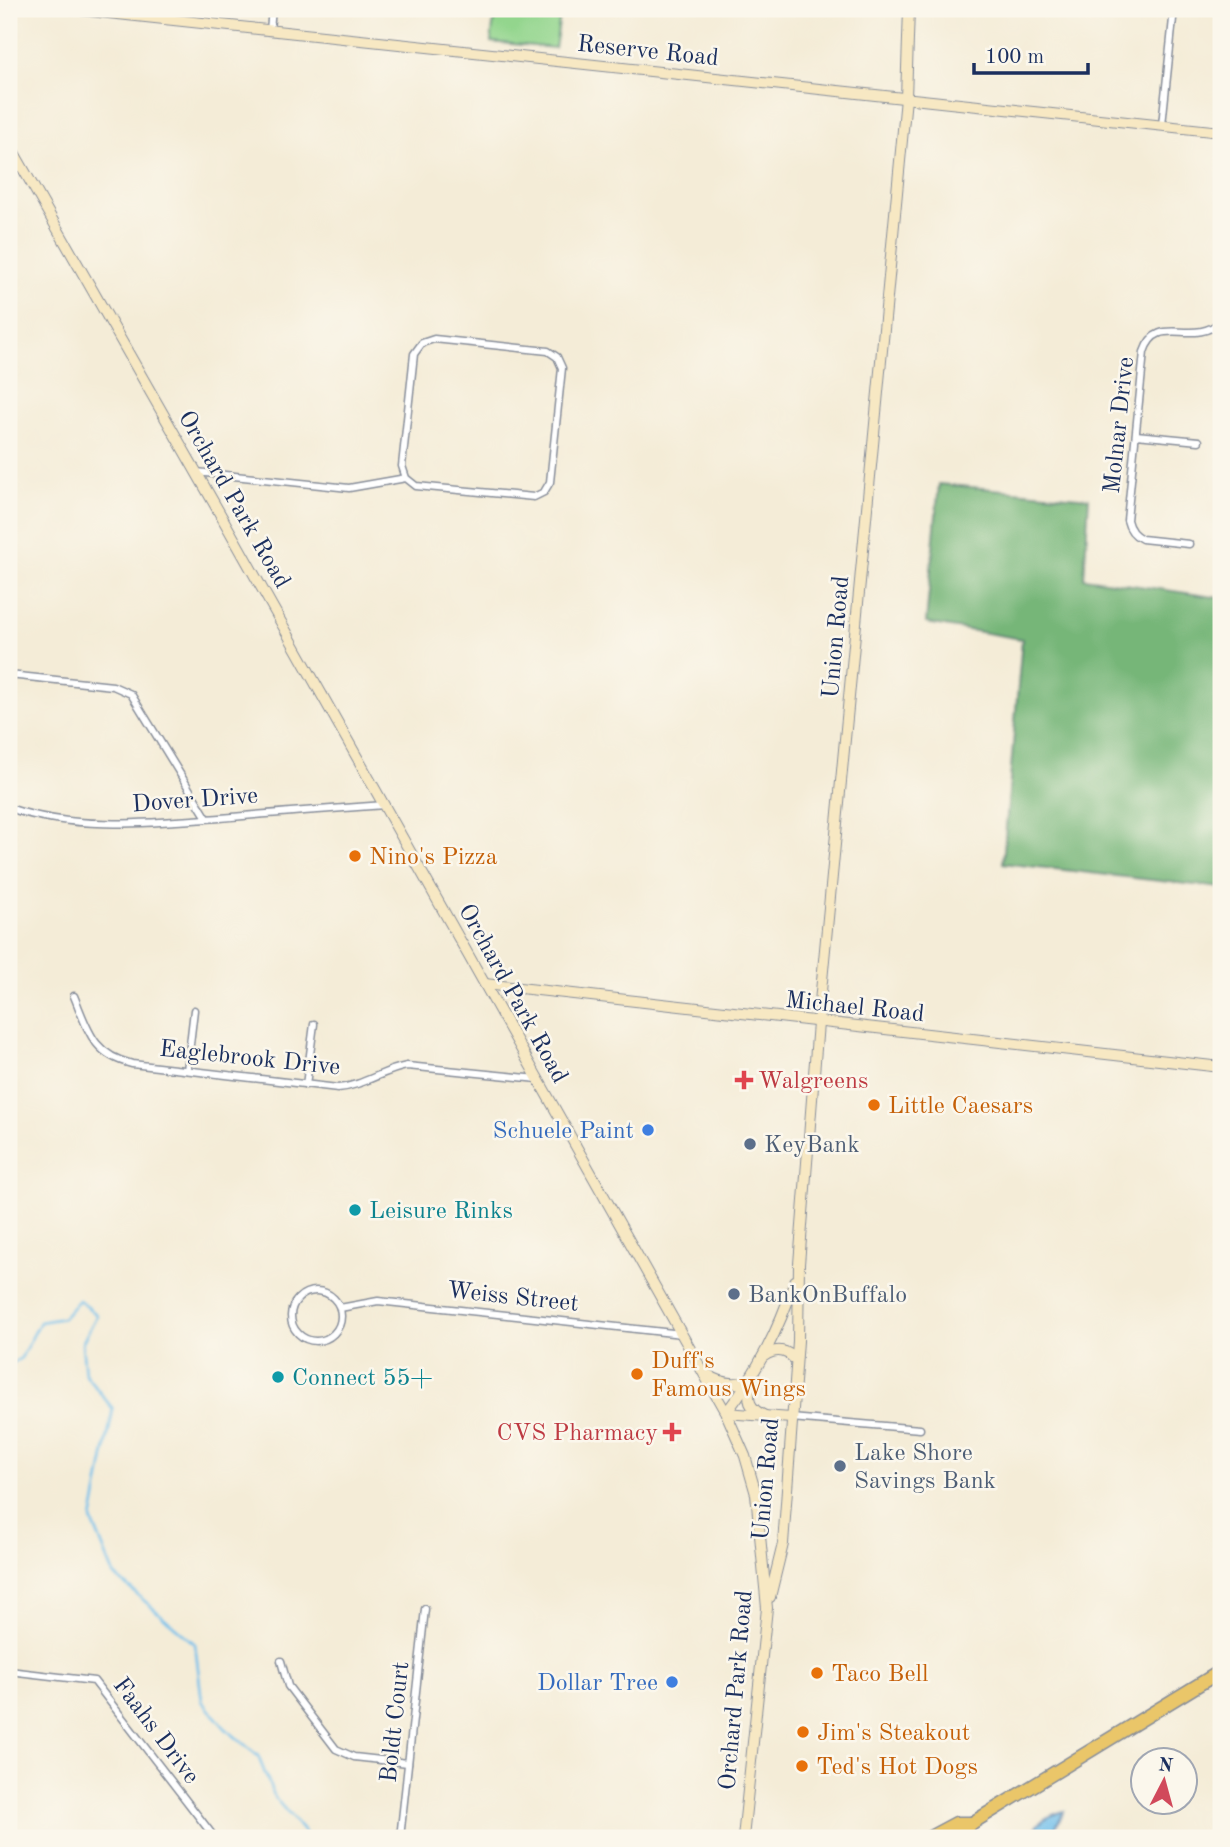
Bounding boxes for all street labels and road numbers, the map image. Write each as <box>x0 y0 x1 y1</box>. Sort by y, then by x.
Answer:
street label: Reserve Road <box>576 33 720 71</box>
street label: Molnar Drive <box>1101 356 1139 495</box>
street label: Orchard Park Road <box>173 407 294 593</box>
street label: Union Road <box>820 575 854 700</box>
street label: Dover Drive <box>131 785 259 817</box>
street label: Orchard Park Road <box>453 900 571 1088</box>
street label: Michael Road <box>784 989 926 1027</box>
street label: Eaglebrook Drive <box>158 1038 341 1080</box>
street label: Weiss Street <box>446 1279 580 1317</box>
street label: Union Road <box>750 1417 784 1542</box>
street label: Orchard Park Road <box>716 1589 758 1791</box>
street label: Boldt Court <box>378 1660 414 1784</box>
street label: Faahs Drive <box>108 1674 203 1789</box>

